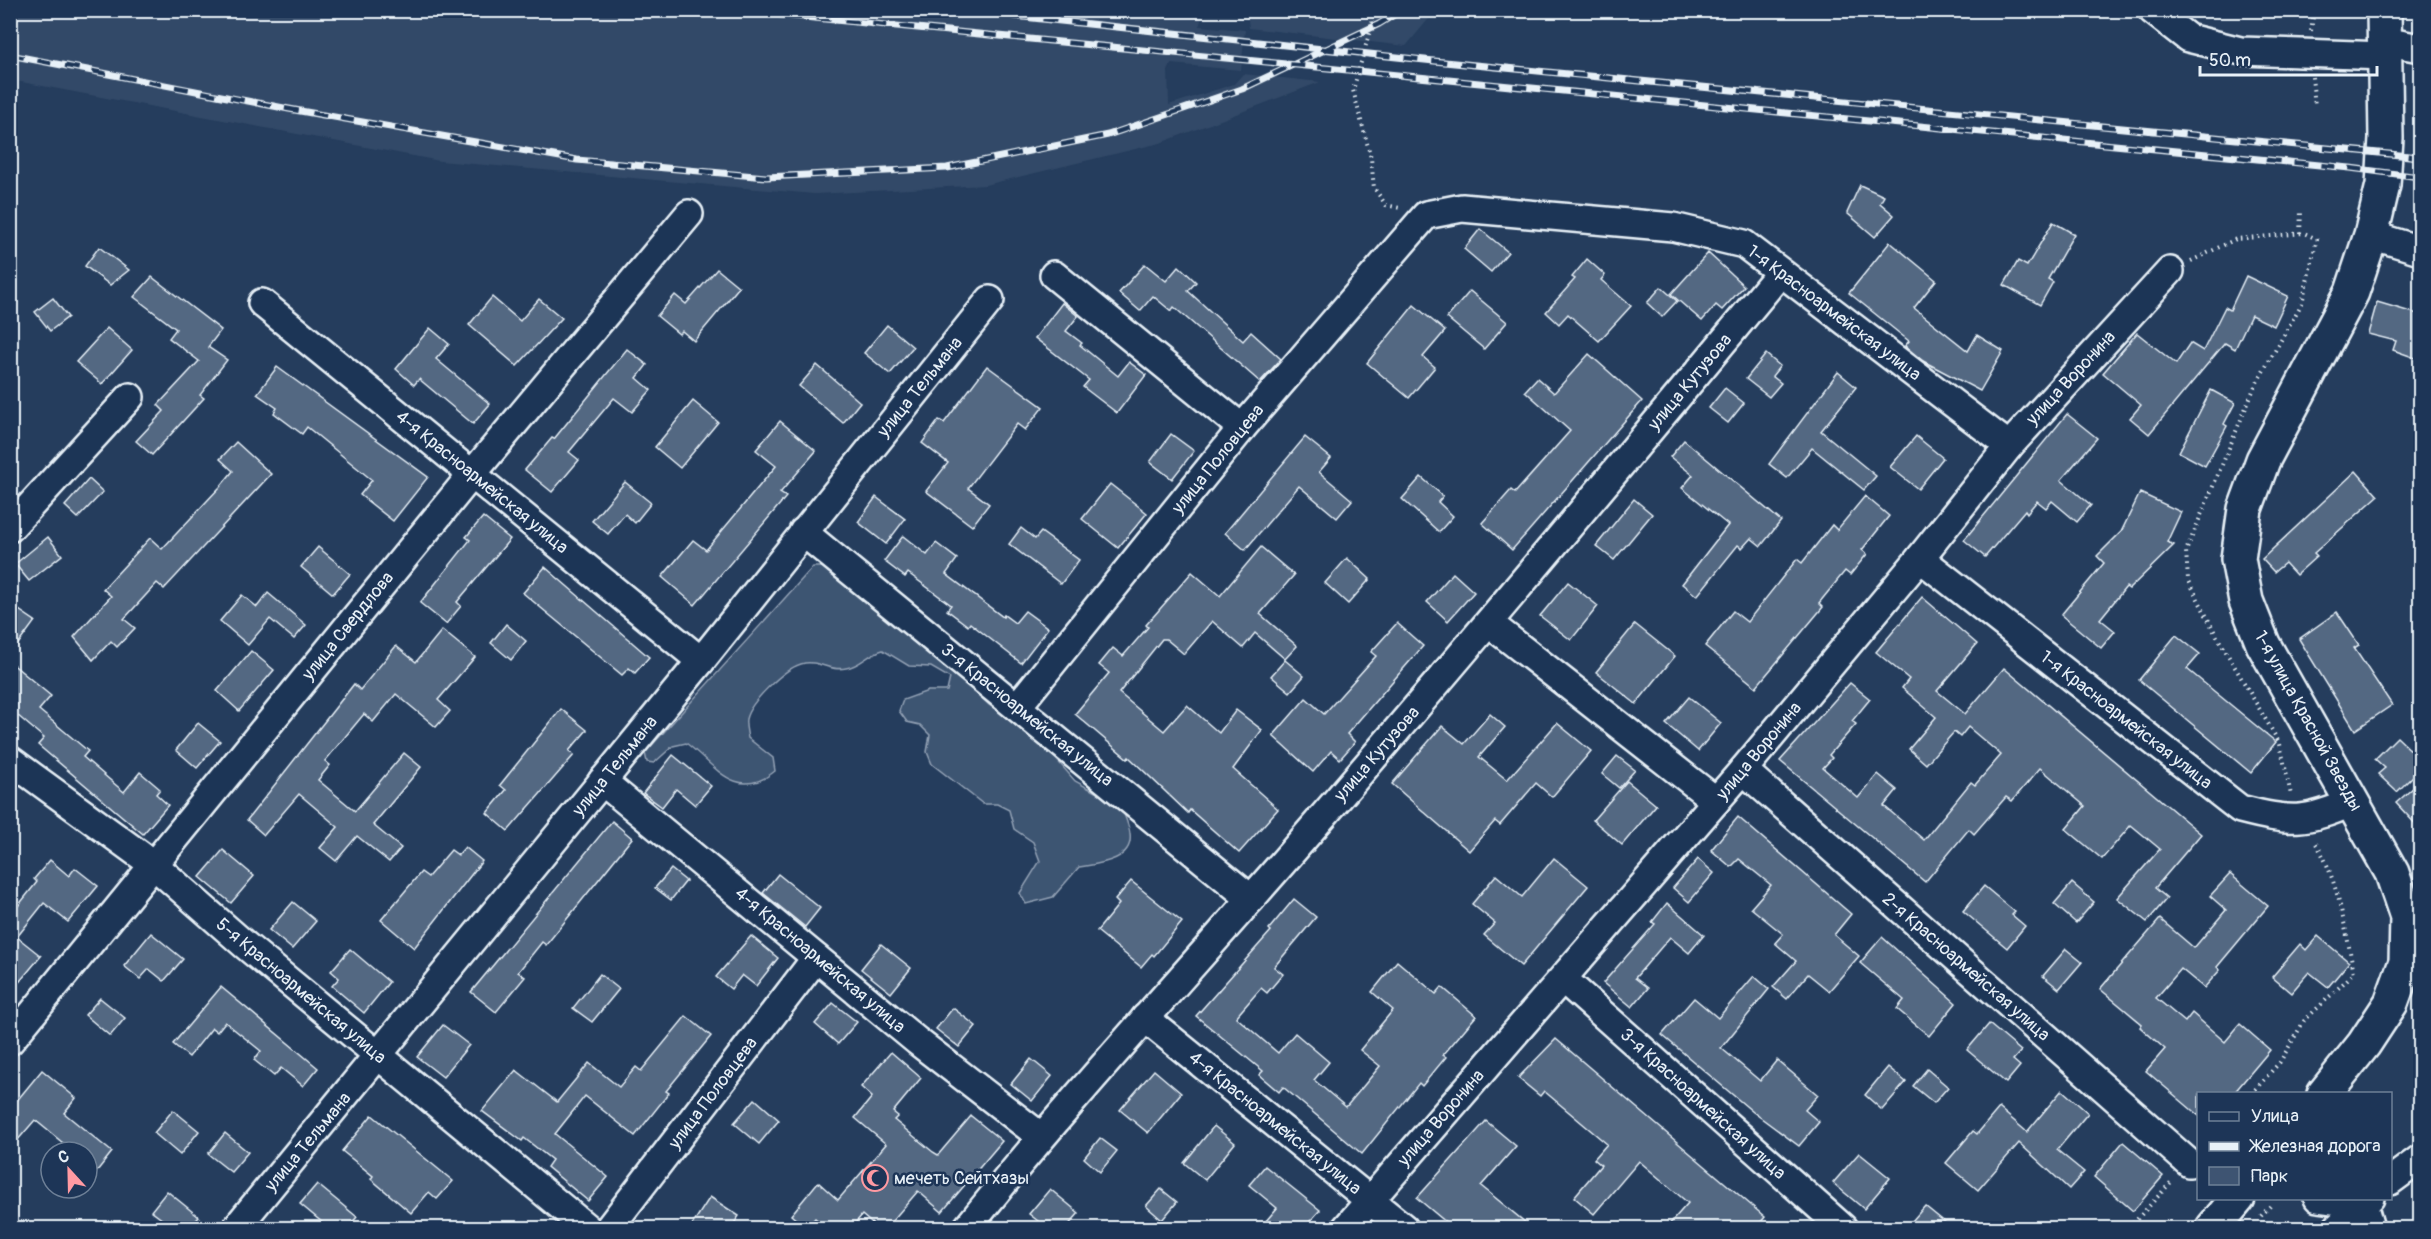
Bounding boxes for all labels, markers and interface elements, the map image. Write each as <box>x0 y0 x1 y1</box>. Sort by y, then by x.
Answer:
scale bar <box>2200 39 2377 77</box>
text: 50 m <box>2209 49 2251 72</box>
street label: 1-я Красноармейская улица <box>1742 240 1926 386</box>
street label: улица Воронина <box>2021 326 2121 431</box>
street label: улица Кутузова <box>1642 329 1737 436</box>
street label: улица Тельмана <box>872 332 968 443</box>
street label: улица Половцева <box>1166 399 1269 519</box>
street label: 4-я Красноармейская улица <box>391 405 573 559</box>
street label: улица Свердлова <box>297 567 399 686</box>
street label: 1-я улица Красной Звезды <box>2249 627 2367 815</box>
street label: 3-я Красноармейская улица <box>936 638 1118 792</box>
street label: 1-я Красноармейская улица <box>2035 646 2217 794</box>
street label: улица Воронина <box>1711 697 1807 806</box>
street label: улица Кутузова <box>1329 702 1425 807</box>
street label: улица Тельмана <box>567 711 663 822</box>
street label: 4-я Красноармейская улица <box>730 882 910 1038</box>
street label: 2-я Красноармейская улица <box>1877 888 2055 1046</box>
street label: 5-я Красноармейская улица <box>211 913 391 1069</box>
street label: 3-я Красноармейская улица <box>1615 1023 1791 1185</box>
street label: улица Половцева <box>663 1032 763 1154</box>
street label: 4-я Красноармейская улица <box>1184 1046 1366 1200</box>
street label: улица Воронина <box>1392 1065 1489 1172</box>
street label: улица Тельмана <box>259 1088 356 1197</box>
legend <box>2197 1092 2392 1200</box>
text: Улица <box>2251 1105 2299 1128</box>
text: Железная дорога <box>2248 1135 2381 1158</box>
north arrow <box>39 1140 99 1200</box>
text: С <box>55 1146 72 1168</box>
mosque icon: мечеть Сейтхазы <box>860 1163 890 1193</box>
text: Парк <box>2251 1165 2288 1188</box>
place label: мечеть Сейтхазы <box>894 1167 1029 1190</box>

